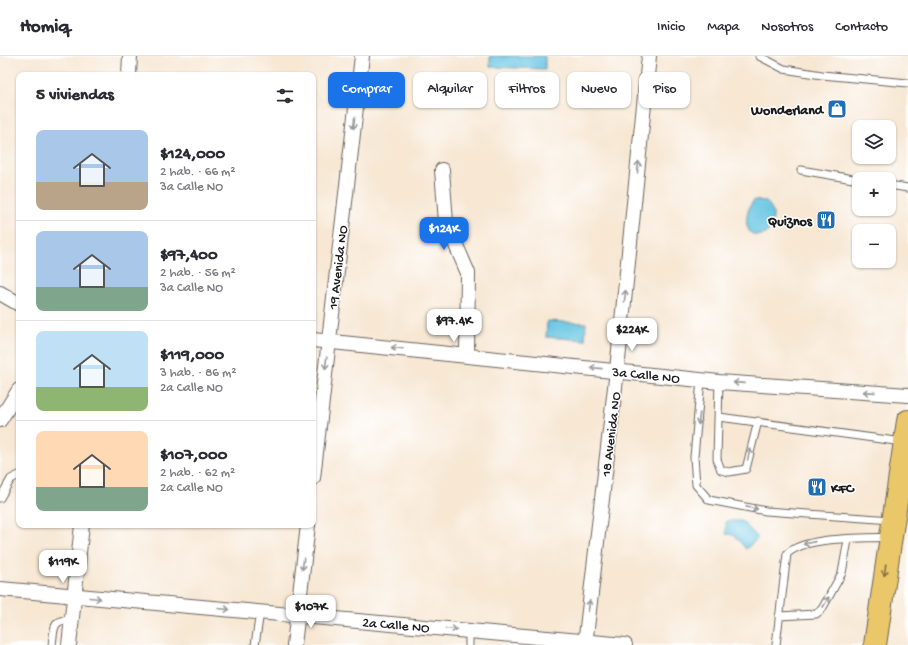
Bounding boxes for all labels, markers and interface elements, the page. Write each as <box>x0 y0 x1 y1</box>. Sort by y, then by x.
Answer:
text: Homiq <box>20 16 70 39</box>
text: Inicio <box>657 19 685 36</box>
text: Mapa <box>707 19 739 36</box>
text: Nosotros <box>761 19 813 36</box>
text: Contacto <box>835 19 888 36</box>
chip: Comprar <box>328 72 405 108</box>
chip: Alquilar <box>413 72 487 108</box>
chip: Filtros <box>495 72 559 108</box>
chip: Nuevo <box>567 72 631 108</box>
chip: Piso <box>639 72 690 108</box>
icon: filters <box>274 85 296 107</box>
text: 5 viviendas <box>36 86 114 106</box>
shop icon: Wonderland <box>826 98 848 120</box>
place label: Wonderland <box>750 103 825 120</box>
one-way arrow <box>350 116 358 129</box>
map controls <box>852 120 896 268</box>
button: layers <box>852 120 896 164</box>
text: $124,000 <box>160 145 225 165</box>
icon: home <box>68 146 116 194</box>
one-way arrow <box>634 161 642 174</box>
text: 2 hab. · 66 m² <box>160 165 235 180</box>
button: + <box>852 172 896 216</box>
text: 3a Calle NO <box>160 180 223 195</box>
restaurant icon: Quiznos <box>815 209 837 231</box>
place label: Quiznos <box>768 214 813 231</box>
pin: $124K <box>416 217 472 251</box>
text: $124K <box>429 222 459 237</box>
street label: 19 Avenida NO <box>326 224 353 311</box>
button: − <box>852 224 896 268</box>
text: $97,400 <box>160 246 218 266</box>
icon: home <box>68 247 116 295</box>
text: 2 hab. · 56 m² <box>160 266 236 281</box>
text: 3a Calle NO <box>160 281 223 296</box>
one-way arrow <box>621 290 629 303</box>
pin: $97.4K <box>421 309 487 343</box>
text: $97.4K <box>436 314 472 329</box>
pin: $224K <box>604 318 660 352</box>
text: $224K <box>616 323 648 338</box>
one-way arrow <box>391 344 404 352</box>
text: $119,000 <box>160 346 224 366</box>
icon: home <box>68 347 116 395</box>
one-way arrow <box>322 356 330 369</box>
one-way arrow <box>590 364 603 372</box>
street label: 3a Calle NO <box>610 364 681 389</box>
text: 3 hab. · 86 m² <box>160 366 236 381</box>
one-way arrow <box>733 380 746 387</box>
text: 2a Calle NO <box>160 381 223 396</box>
one-way arrow <box>863 389 876 396</box>
street label: 18 Avenida NO <box>599 391 626 478</box>
one-way arrow <box>695 412 702 425</box>
text: $107,000 <box>160 446 227 466</box>
icon: home <box>68 447 116 495</box>
one-way arrow <box>746 448 754 461</box>
text: 2 hab. · 62 m² <box>160 466 235 481</box>
restaurant icon: KFC <box>806 476 828 498</box>
text: 2a Calle NO <box>160 481 223 496</box>
place label: KFC <box>830 481 855 498</box>
one-way arrow <box>745 504 758 512</box>
one-way arrow <box>803 540 816 547</box>
pin: $119K <box>35 550 91 584</box>
text: $119K <box>48 555 78 570</box>
one-way arrow <box>299 557 307 570</box>
one-way arrow <box>881 563 889 576</box>
one-way arrow <box>88 594 101 601</box>
pin: $107K <box>283 595 339 629</box>
one-way arrow <box>823 596 831 608</box>
text: $107K <box>295 600 327 615</box>
one-way arrow <box>586 600 593 613</box>
one-way arrow <box>217 605 230 612</box>
street label: 2a Calle NO <box>361 615 431 638</box>
one-way arrow <box>444 625 457 632</box>

